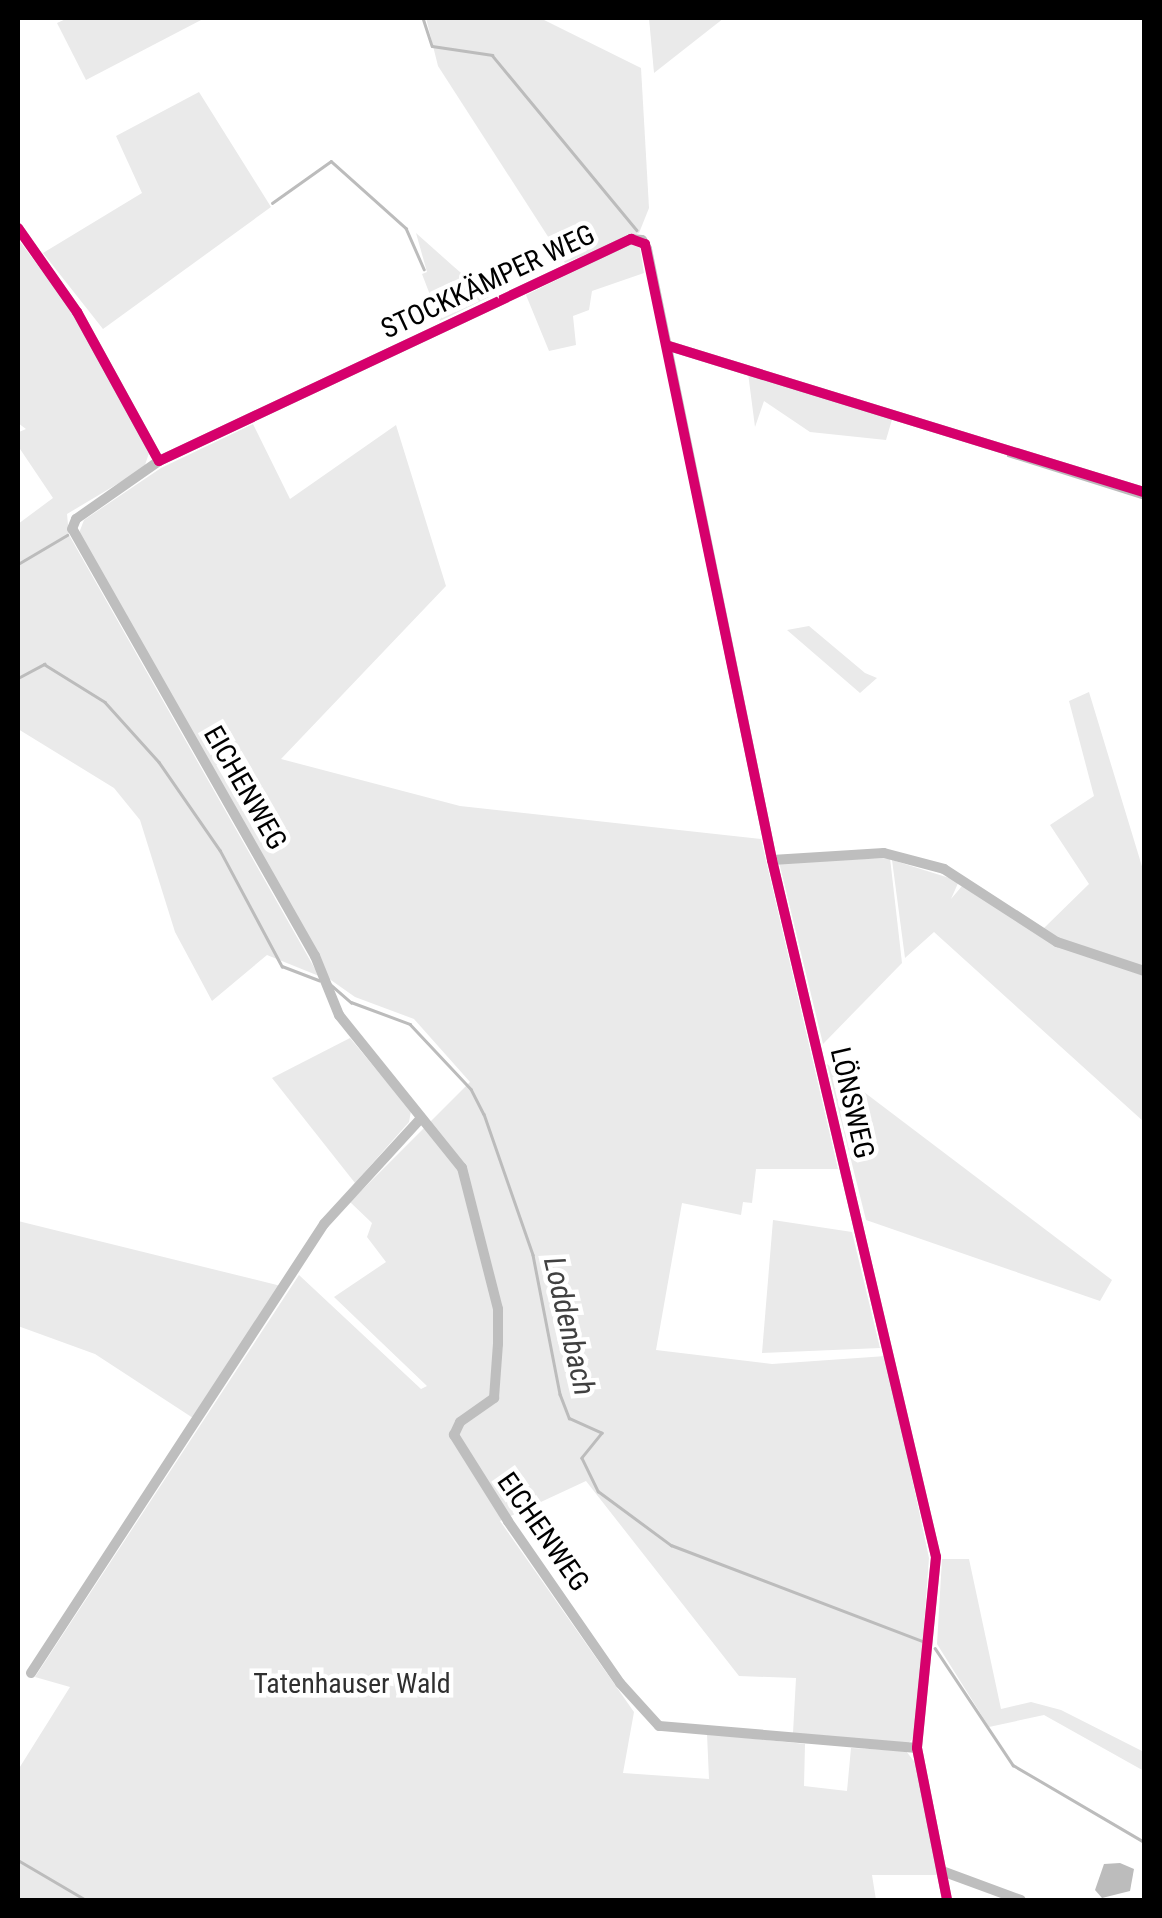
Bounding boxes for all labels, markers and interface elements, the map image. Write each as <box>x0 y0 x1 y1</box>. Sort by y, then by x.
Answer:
street label: STOCKKÄMPER WEG <box>376 218 600 346</box>
street label: EICHENWEG <box>196 720 294 856</box>
street label: LÖNSWEG <box>823 1044 881 1162</box>
water label: Loddenbach <box>536 1253 602 1399</box>
street label: EICHENWEG <box>490 1466 596 1598</box>
park label: Tatenhauser Wald <box>253 1667 451 1701</box>

